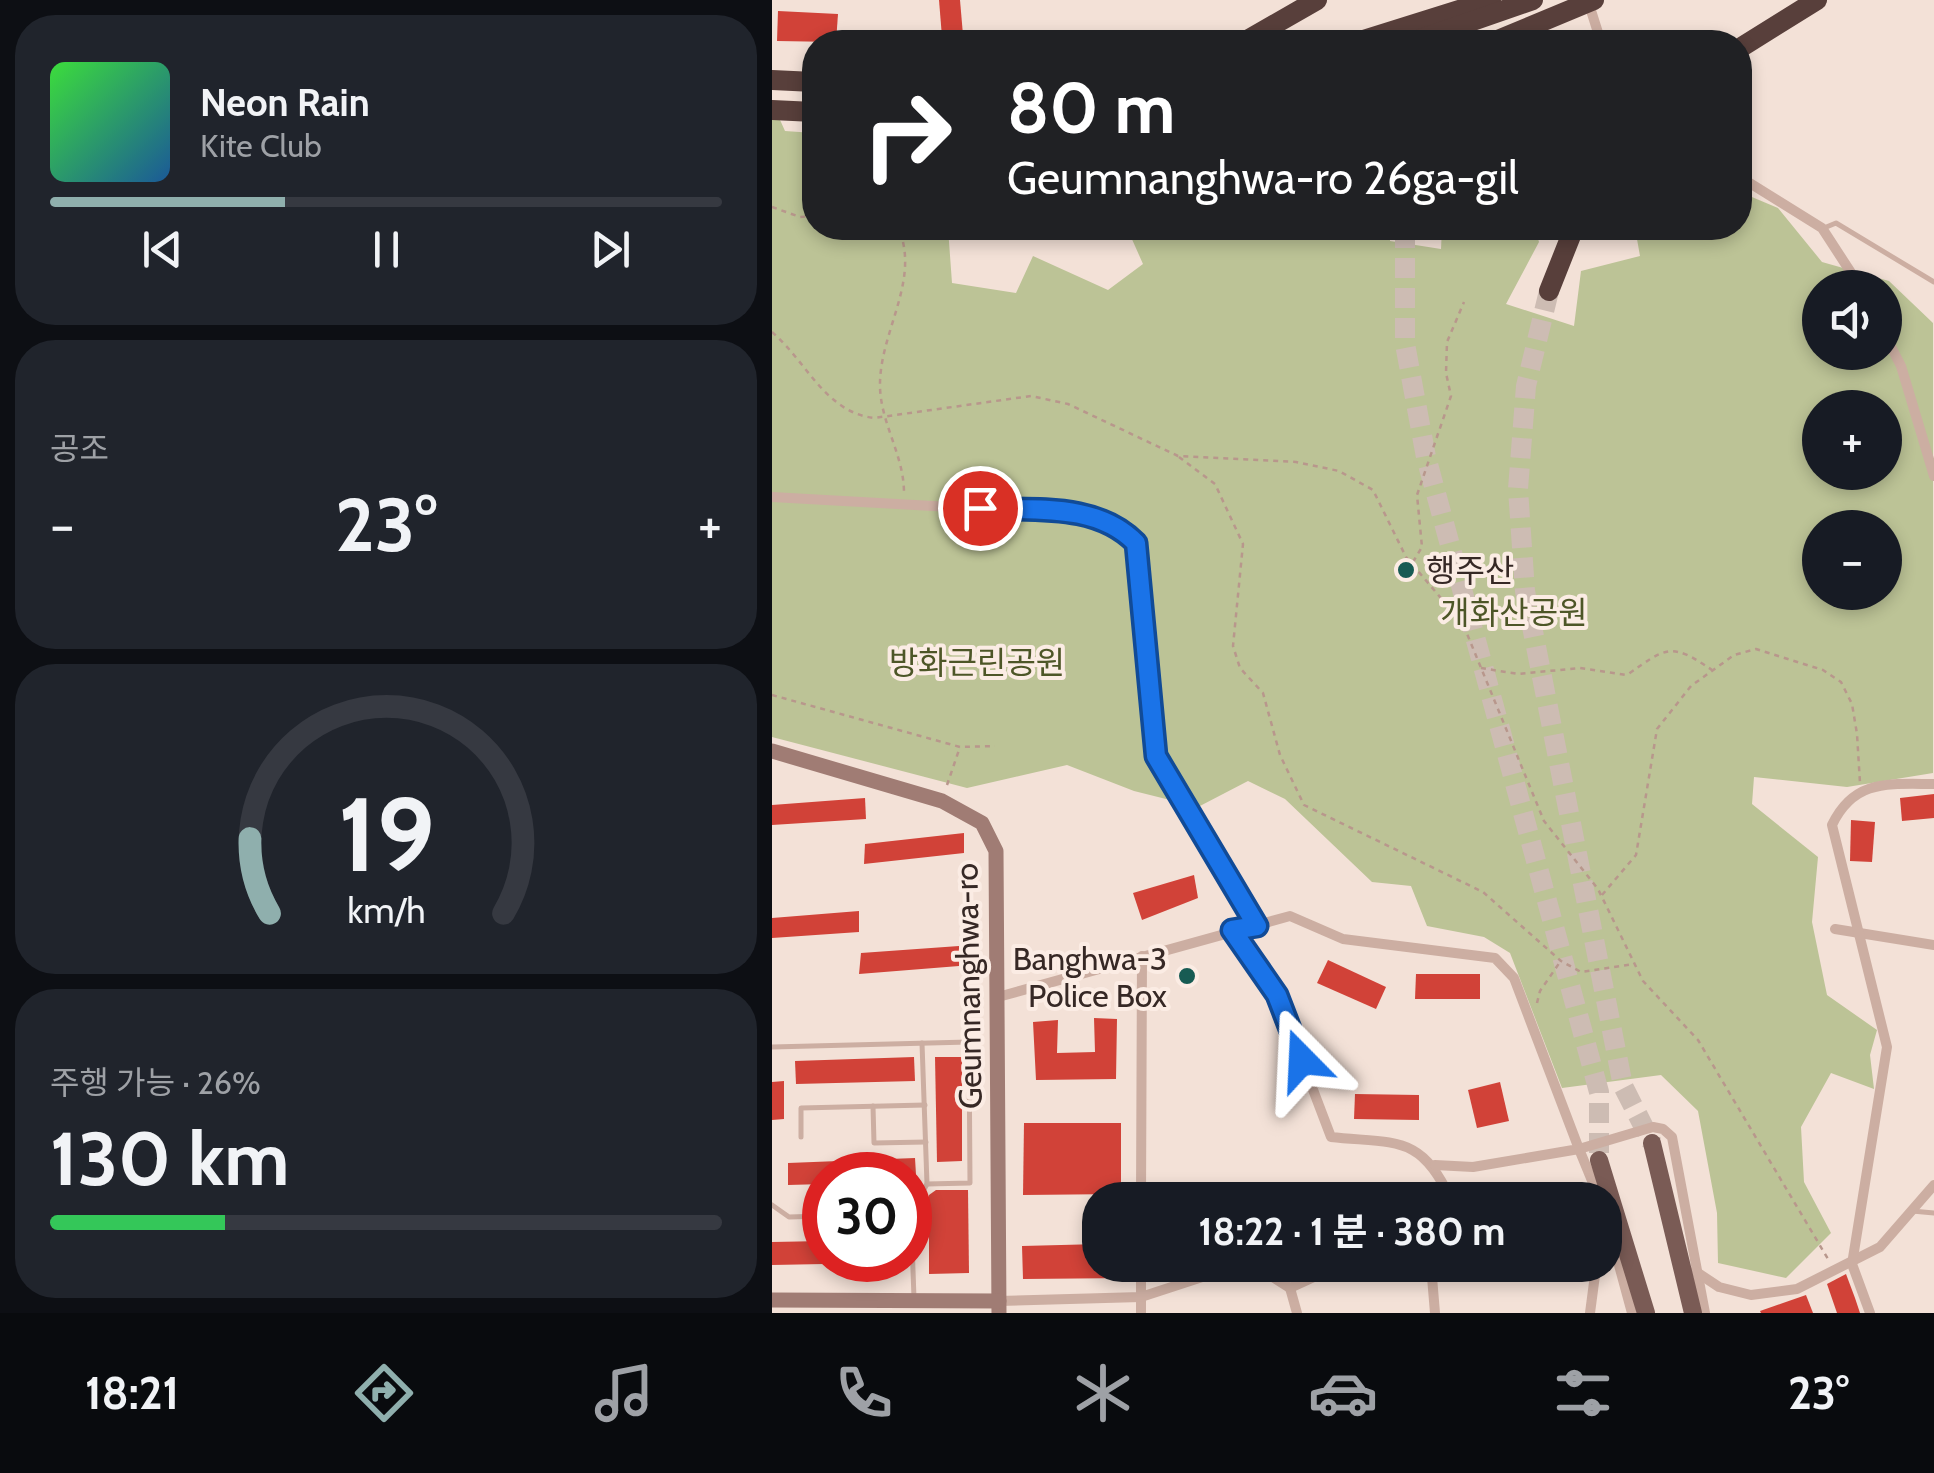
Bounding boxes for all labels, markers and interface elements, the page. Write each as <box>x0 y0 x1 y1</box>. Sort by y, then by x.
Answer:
text: 80 m <box>1007 65 1175 151</box>
icon: right <box>842 70 972 200</box>
text: Neon Rain <box>200 79 370 126</box>
text: Kite Club <box>200 126 322 165</box>
text: Geumnanghwa-ro 26ga-gil <box>1007 151 1519 205</box>
icon: previous <box>135 222 190 277</box>
icon: pause <box>359 222 414 277</box>
icon: next <box>583 222 638 277</box>
map controls <box>1802 270 1902 610</box>
button: sound <box>1802 270 1902 370</box>
button: + <box>1802 390 1902 490</box>
text: 공조 <box>50 429 109 468</box>
pin <box>938 466 1023 551</box>
text: 23° <box>335 479 437 570</box>
icon: arrive <box>953 481 1008 536</box>
text: − <box>50 491 74 558</box>
text: + <box>698 491 722 558</box>
button: − <box>1802 510 1902 610</box>
place label: 행주산 <box>1426 551 1514 590</box>
marker: 행주산 <box>1395 559 1417 581</box>
park label: 개화산공원 <box>1440 593 1588 632</box>
park label: 방화근린공원 <box>889 643 1065 682</box>
text: 19 <box>338 771 434 897</box>
street label: Geumnanghwa-ro <box>946 863 990 1109</box>
text: km/h <box>347 889 425 932</box>
place label: Banghwa-3 Police Box <box>1013 939 1167 1015</box>
marker: Banghwa-3 Police Box <box>1176 965 1198 987</box>
position arrow <box>1250 1008 1354 1112</box>
text: 주행 가능 · 26% <box>50 1063 261 1102</box>
text: 130 km <box>50 1113 289 1204</box>
speed limit sign: 30 <box>802 1152 932 1282</box>
text: 18:22 · 1 분 · 380 m <box>1199 1208 1505 1255</box>
icon: directions <box>349 1358 419 1428</box>
icon: music <box>589 1358 659 1428</box>
icon: phone <box>829 1358 899 1428</box>
icon: climate <box>1068 1358 1138 1428</box>
icon: car <box>1308 1358 1378 1428</box>
icon: filters <box>1548 1358 1618 1428</box>
text: 18:21 <box>85 1366 179 1420</box>
text: 23° <box>1788 1366 1849 1420</box>

